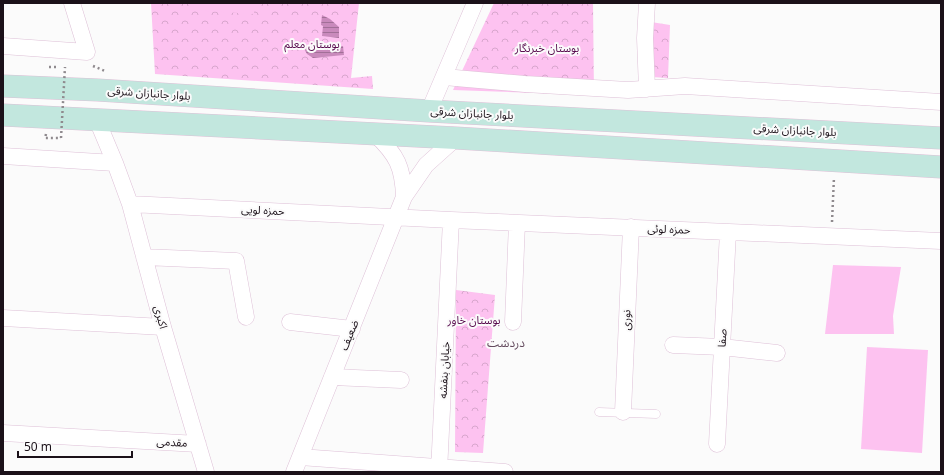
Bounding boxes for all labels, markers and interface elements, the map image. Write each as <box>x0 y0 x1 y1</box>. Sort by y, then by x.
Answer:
park label: بوستان معلم <box>284 36 340 53</box>
park label: بوستان خبرنگار <box>514 40 579 55</box>
street label: بلوار جانبازان شرقی <box>107 82 191 103</box>
street label: بلوار جانبازان شرقی <box>430 103 514 122</box>
street label: بلوار جانبازان شرقی <box>753 120 837 139</box>
street label: حمزه لویی <box>241 201 286 218</box>
street label: حمزه لوئی <box>647 220 691 237</box>
street label: اکبری <box>151 304 172 330</box>
street label: نوری <box>618 309 633 331</box>
park label: بوستان خاور <box>446 312 501 327</box>
street label: ضعیف <box>336 317 362 352</box>
street label: صفا <box>714 328 729 348</box>
district label: دردشت <box>487 334 525 351</box>
street label: خیابان بنفشه <box>435 340 453 399</box>
scale bar <box>18 433 132 459</box>
street label: مقدمی <box>156 433 188 450</box>
text: 50 m <box>24 438 52 455</box>

